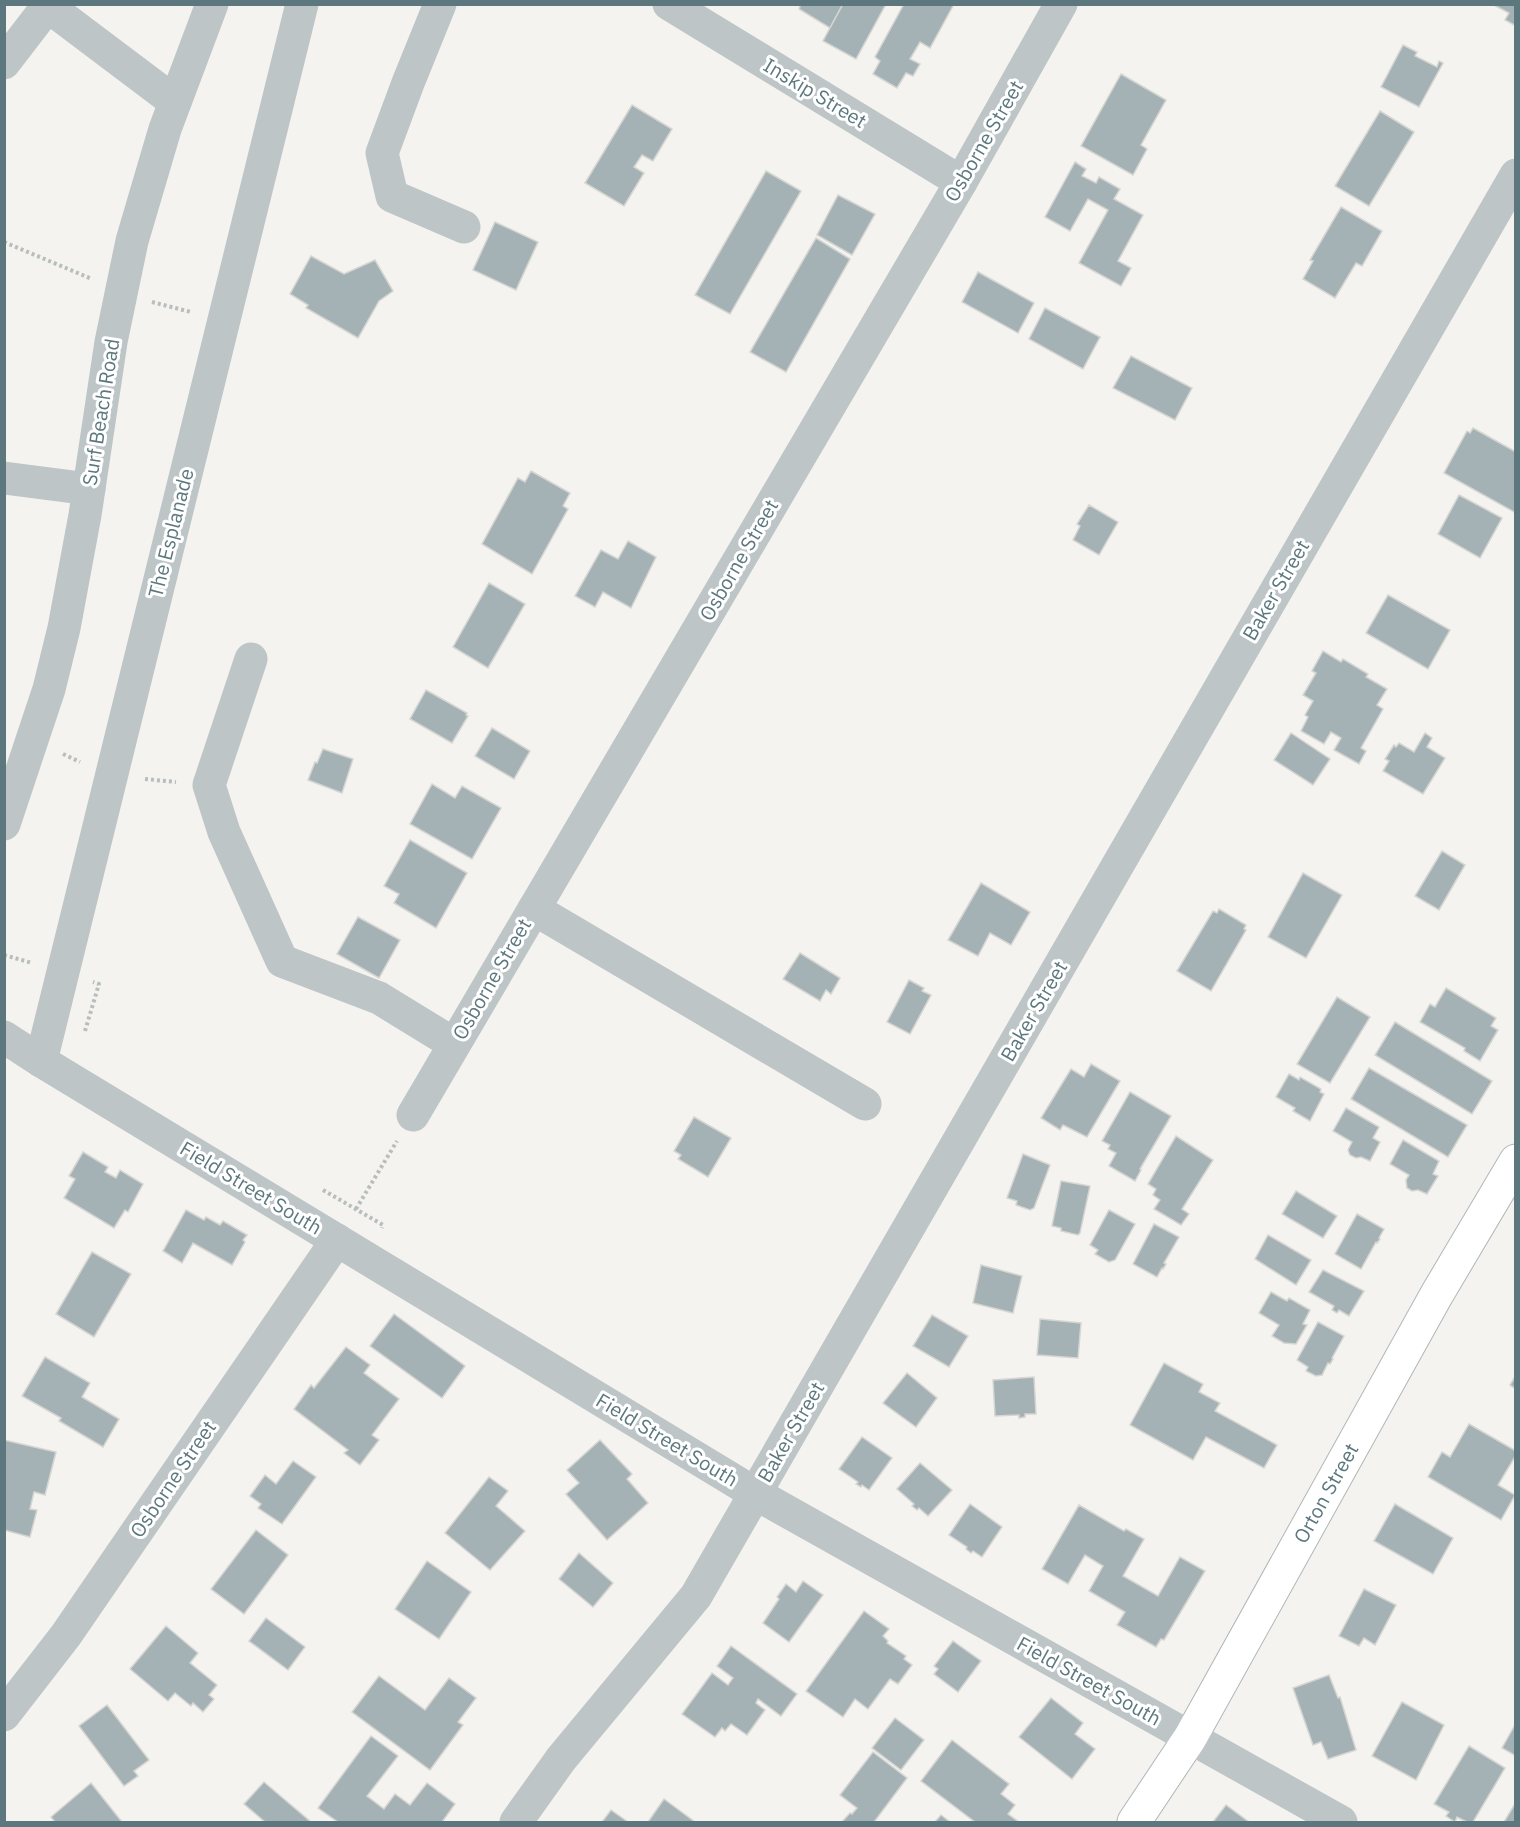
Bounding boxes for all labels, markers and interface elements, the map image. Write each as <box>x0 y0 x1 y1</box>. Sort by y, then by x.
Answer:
street label: Inskip Street <box>759 51 872 134</box>
street label: Osborne Street <box>938 75 1029 206</box>
street label: Surf Beach Road <box>76 336 125 487</box>
street label: The Esplanade <box>141 465 200 600</box>
street label: Osborne Street <box>693 494 784 625</box>
street label: Baker Street <box>1236 535 1315 645</box>
street label: Osborne Street <box>446 913 537 1044</box>
street label: Baker Street <box>994 956 1073 1066</box>
street label: Field Street South <box>175 1135 327 1241</box>
street label: Baker Street <box>751 1377 830 1487</box>
street label: Field Street South <box>591 1387 743 1493</box>
street label: Osborne Street <box>123 1415 222 1543</box>
street label: Orton Street <box>1287 1438 1364 1548</box>
street label: Field Street South <box>1012 1630 1166 1731</box>

